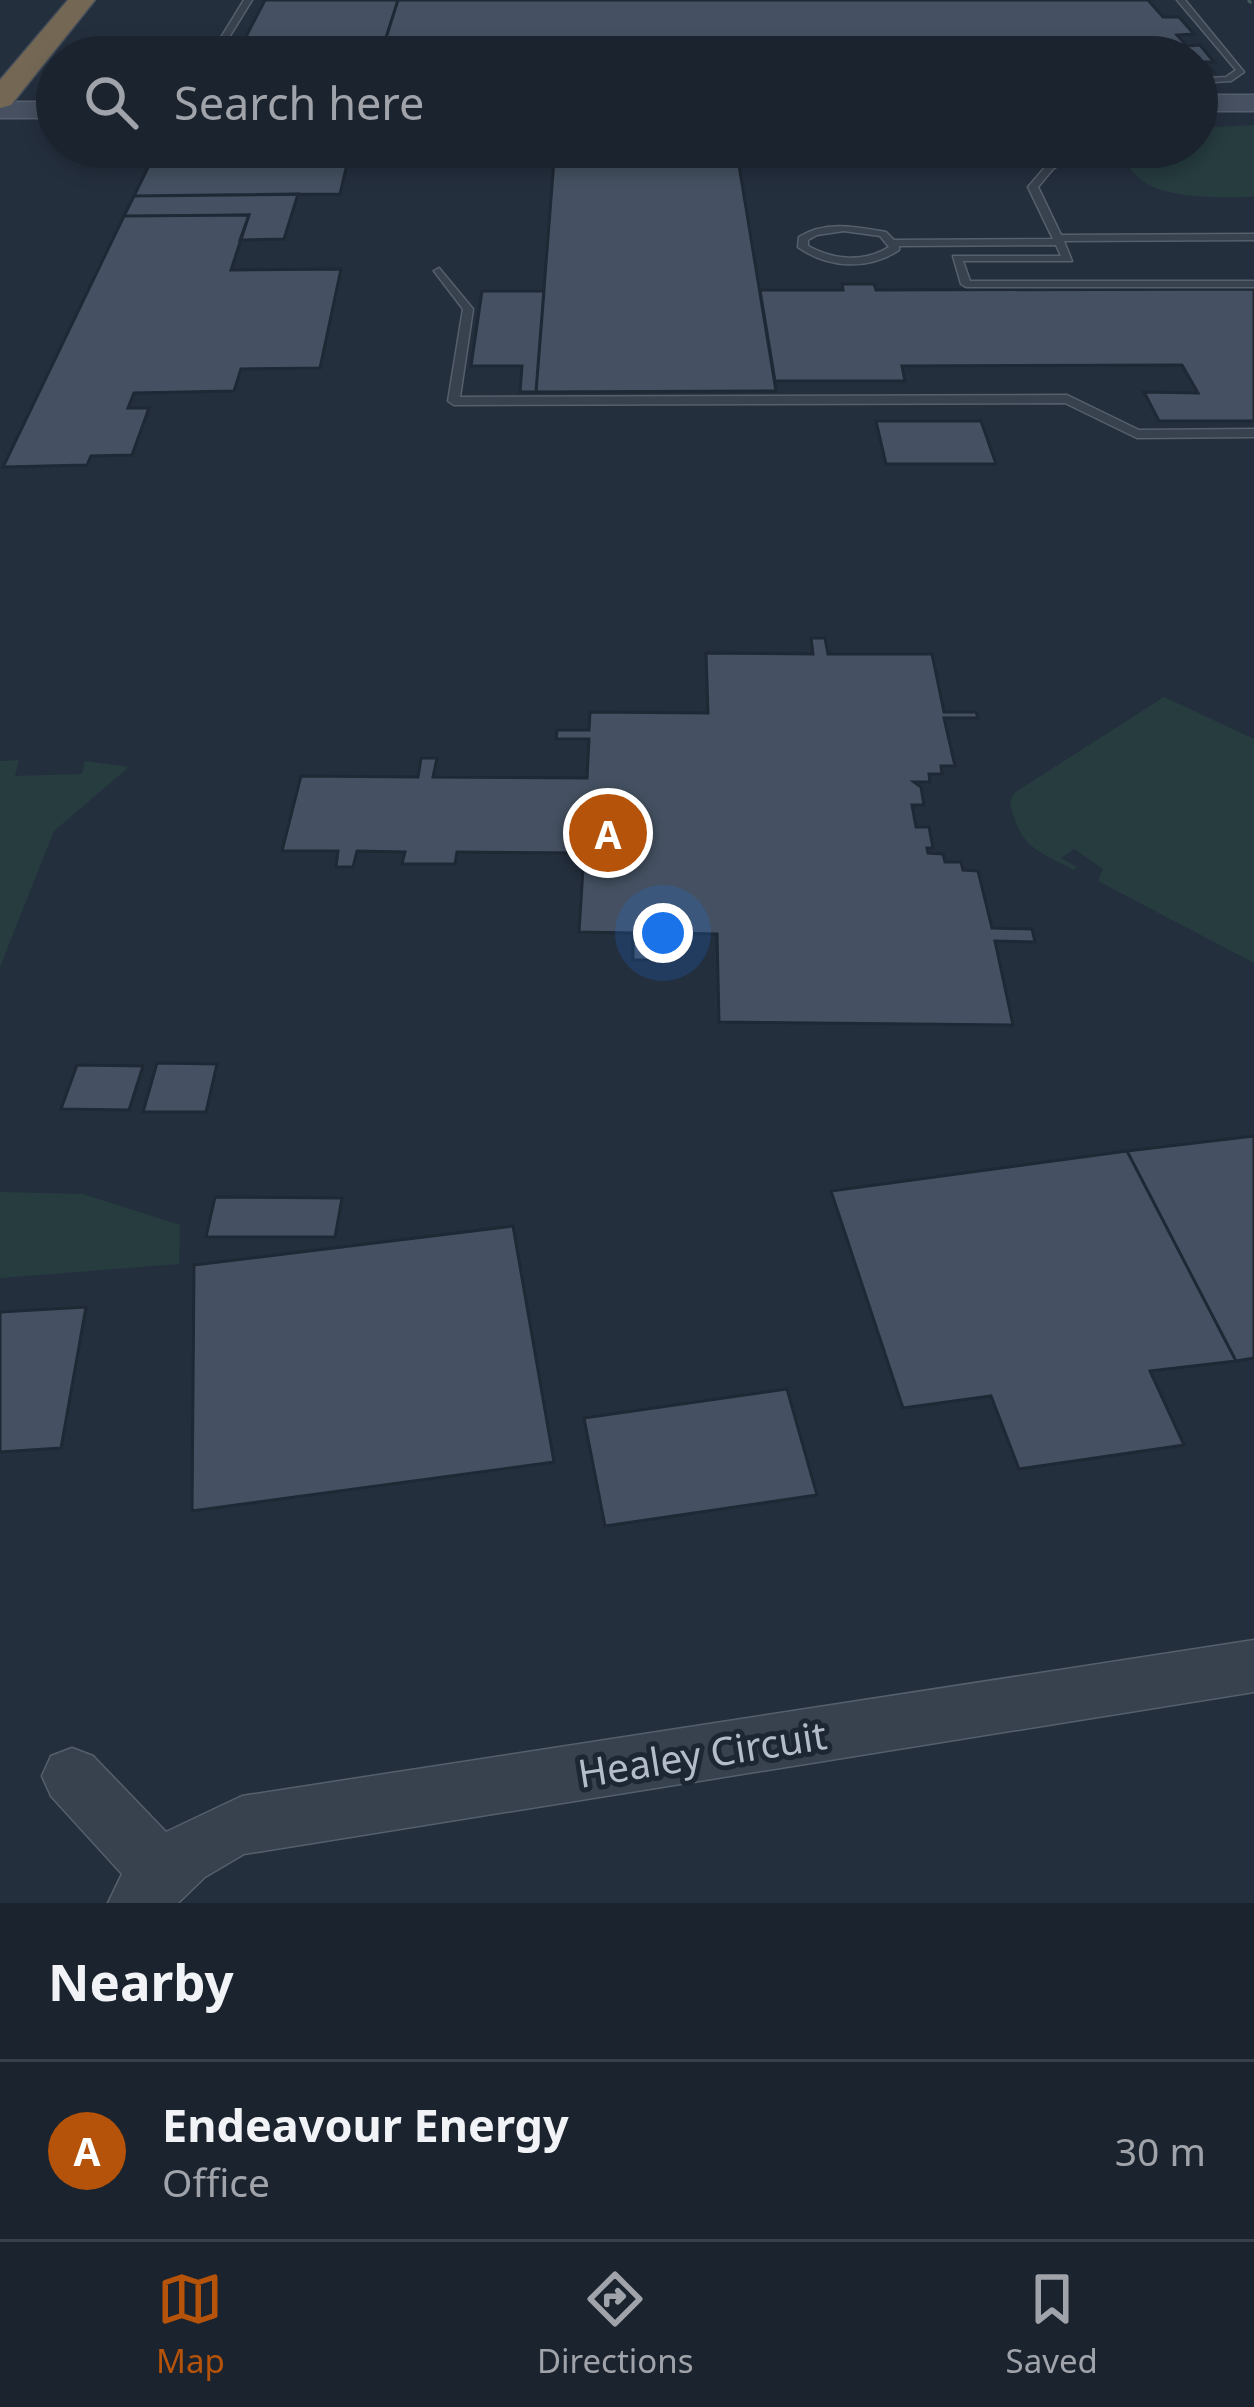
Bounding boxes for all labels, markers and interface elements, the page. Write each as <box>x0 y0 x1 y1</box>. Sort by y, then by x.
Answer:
search box <box>36 36 1218 168</box>
icon: search <box>78 69 144 135</box>
text: Search here <box>174 72 424 133</box>
pin: A <box>569 788 647 878</box>
your location <box>633 903 693 963</box>
street label: Healey Circuit <box>574 1707 830 1799</box>
text: Nearby <box>48 1946 234 2016</box>
text: Endeavour Energy <box>162 2094 569 2155</box>
text: A <box>74 2124 101 2177</box>
text: 30 m <box>1115 2124 1206 2177</box>
text: Office <box>162 2155 270 2208</box>
tab: Map <box>156 2266 225 2383</box>
tab: Directions <box>537 2266 694 2383</box>
tab: Saved <box>1006 2266 1098 2383</box>

